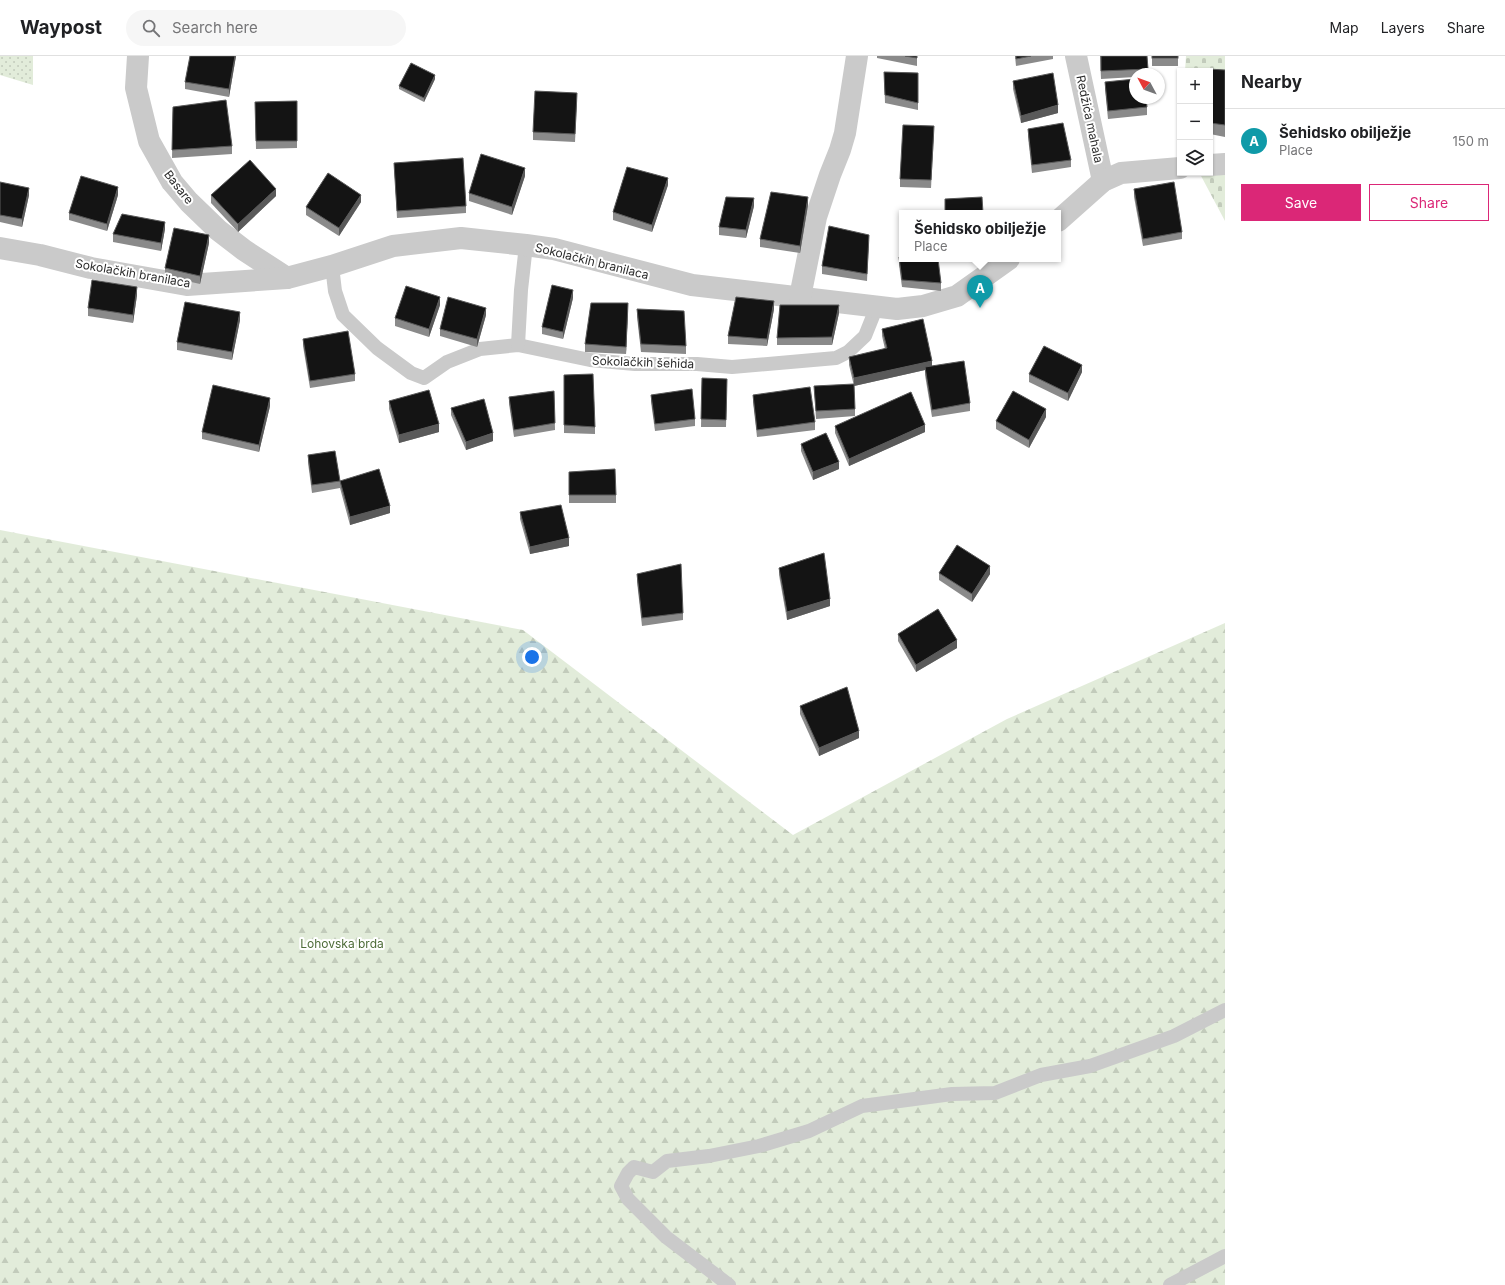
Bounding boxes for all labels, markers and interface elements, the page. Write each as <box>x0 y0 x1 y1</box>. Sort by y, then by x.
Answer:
search box <box>126 10 406 46</box>
text: Waypost <box>20 16 102 39</box>
icon: search <box>140 17 162 39</box>
text: Search here <box>172 18 258 37</box>
text: Map <box>1330 19 1359 36</box>
text: Layers <box>1381 19 1425 36</box>
text: Share <box>1447 19 1485 36</box>
north arrow <box>1129 68 1165 104</box>
map controls <box>1177 68 1213 176</box>
button: + <box>1177 68 1213 104</box>
text: Nearby <box>1241 72 1302 92</box>
street label: Redžića mahala <box>1073 74 1107 164</box>
button: − <box>1177 104 1213 140</box>
text: Šehidsko obilježje <box>1279 123 1411 142</box>
text: A <box>1249 133 1259 149</box>
text: 150 m <box>1453 133 1489 149</box>
button: layers <box>1177 140 1213 176</box>
text: Place <box>1279 142 1313 158</box>
street label: Basare <box>161 167 197 207</box>
button: Save <box>1241 184 1361 221</box>
button: Share <box>1369 184 1489 221</box>
popup <box>899 210 1061 262</box>
text: Šehidsko obilježje <box>914 219 1046 238</box>
text: Place <box>914 238 948 254</box>
street label: Sokolačkih branilaca <box>534 240 650 282</box>
street label: Sokolačkih branilaca <box>74 255 192 291</box>
pin: A <box>967 275 993 308</box>
street label: Sokolačkih šehida <box>592 353 694 371</box>
your location <box>522 647 542 667</box>
park label: Lohovska brda <box>300 936 384 951</box>

